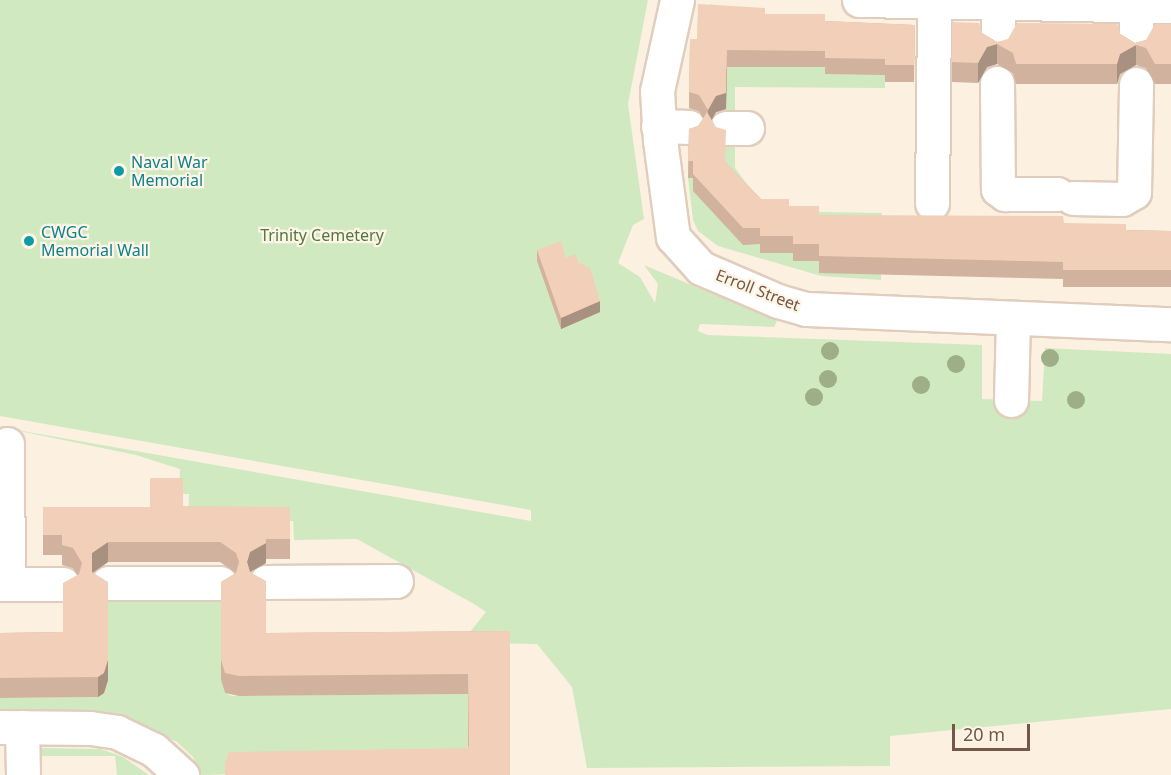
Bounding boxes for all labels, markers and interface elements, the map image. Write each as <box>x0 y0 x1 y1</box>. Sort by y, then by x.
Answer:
place label: Naval War Memorial <box>131 152 208 190</box>
marker: Naval War Memorial <box>112 164 126 178</box>
place label: CWGC Memorial Wall <box>41 222 149 260</box>
park label: Trinity Cemetery <box>260 225 384 245</box>
marker: CWGC Memorial Wall <box>22 234 36 248</box>
street label: Erroll Street <box>713 265 803 315</box>
scale bar <box>955 712 1033 750</box>
text: 20 m <box>963 722 1005 746</box>

